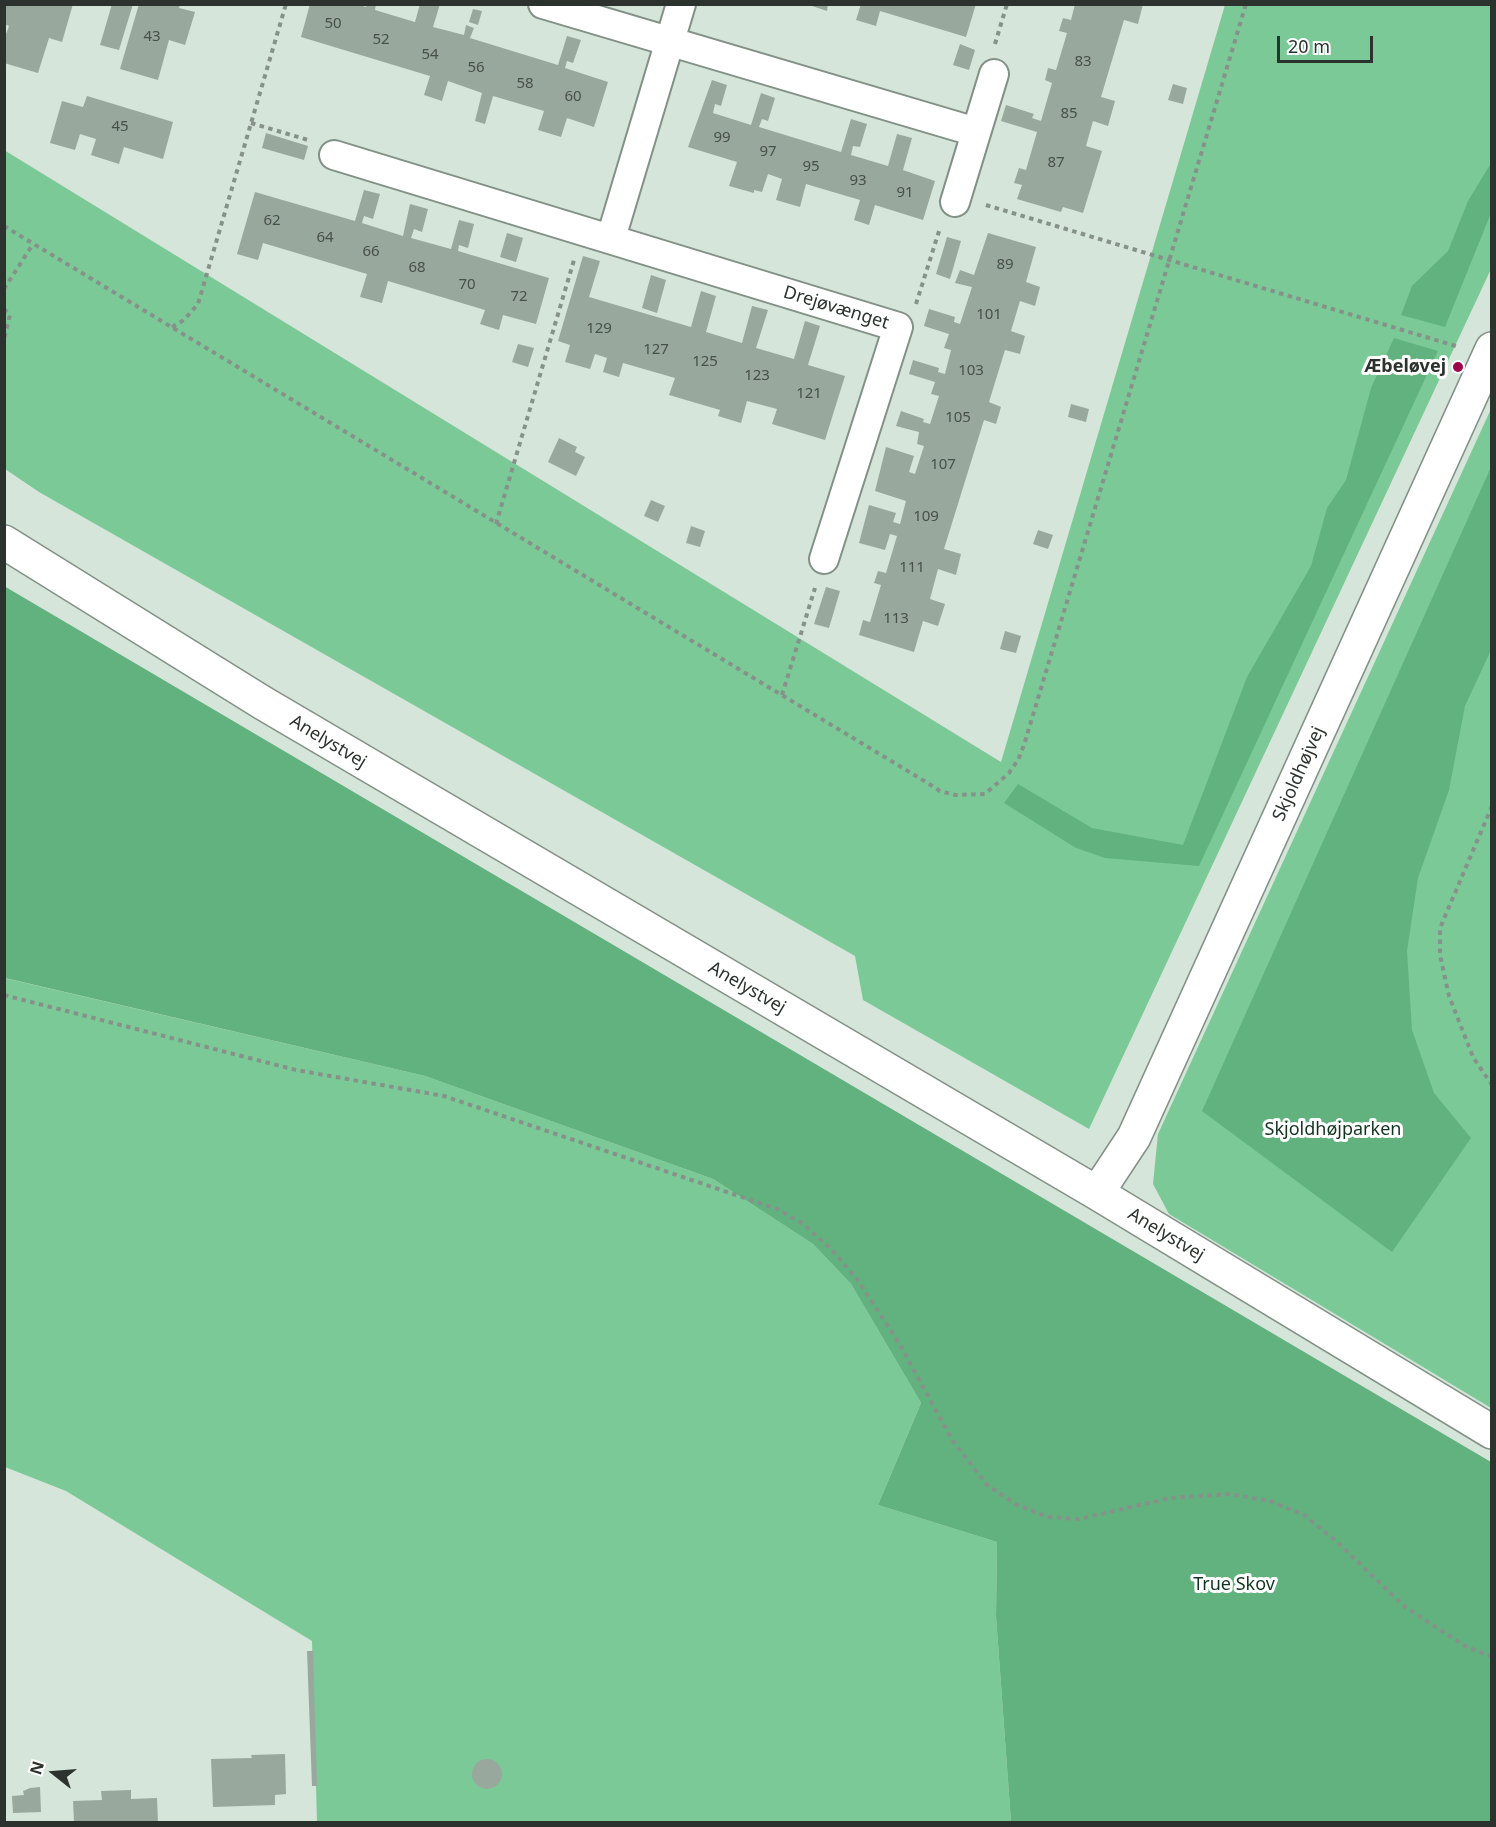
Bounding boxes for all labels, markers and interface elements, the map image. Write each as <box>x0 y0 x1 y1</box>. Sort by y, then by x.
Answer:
house number: 50 <box>324 15 342 33</box>
scale bar <box>1280 24 1376 62</box>
house number: 43 <box>143 28 161 46</box>
house number: 52 <box>372 31 390 49</box>
text: 20 m <box>1288 34 1330 58</box>
house number: 54 <box>421 46 439 64</box>
house number: 83 <box>1074 53 1092 71</box>
house number: 56 <box>467 59 485 77</box>
house number: 58 <box>516 75 534 93</box>
house number: 60 <box>564 88 582 106</box>
house number: 85 <box>1060 105 1078 123</box>
house number: 45 <box>111 118 129 136</box>
house number: 99 <box>713 129 731 147</box>
house number: 97 <box>759 143 777 161</box>
house number: 87 <box>1047 154 1065 172</box>
house number: 95 <box>802 158 820 176</box>
house number: 93 <box>849 172 867 190</box>
house number: 91 <box>896 184 914 202</box>
house number: 62 <box>263 212 281 230</box>
house number: 64 <box>316 229 334 247</box>
house number: 66 <box>362 243 380 261</box>
house number: 89 <box>996 256 1014 274</box>
house number: 68 <box>408 259 426 277</box>
house number: 70 <box>458 276 476 294</box>
street label: Drejøvænget <box>781 282 891 334</box>
house number: 72 <box>510 288 528 306</box>
house number: 101 <box>976 306 1002 324</box>
house number: 129 <box>586 320 612 338</box>
house number: 127 <box>643 341 669 359</box>
house number: 125 <box>692 353 718 371</box>
place label: Æbeløvej <box>1364 356 1446 378</box>
marker: Æbeløvej <box>1451 360 1465 374</box>
house number: 103 <box>958 362 984 380</box>
house number: 123 <box>744 367 770 385</box>
house number: 121 <box>796 385 822 403</box>
house number: 105 <box>945 409 971 427</box>
house number: 107 <box>930 456 956 474</box>
house number: 109 <box>913 508 939 526</box>
house number: 111 <box>899 559 925 577</box>
house number: 113 <box>883 610 909 628</box>
street label: Anelystvej <box>286 711 370 773</box>
street label: Skjoldhøjvej <box>1269 723 1329 825</box>
street label: Anelystvej <box>705 957 789 1019</box>
park label: Skjoldhøjparken <box>1265 1119 1401 1141</box>
street label: Anelystvej <box>1124 1204 1208 1266</box>
park label: True Skov <box>1193 1574 1275 1596</box>
north arrow <box>24 1743 84 1803</box>
text: N <box>24 1758 49 1777</box>

